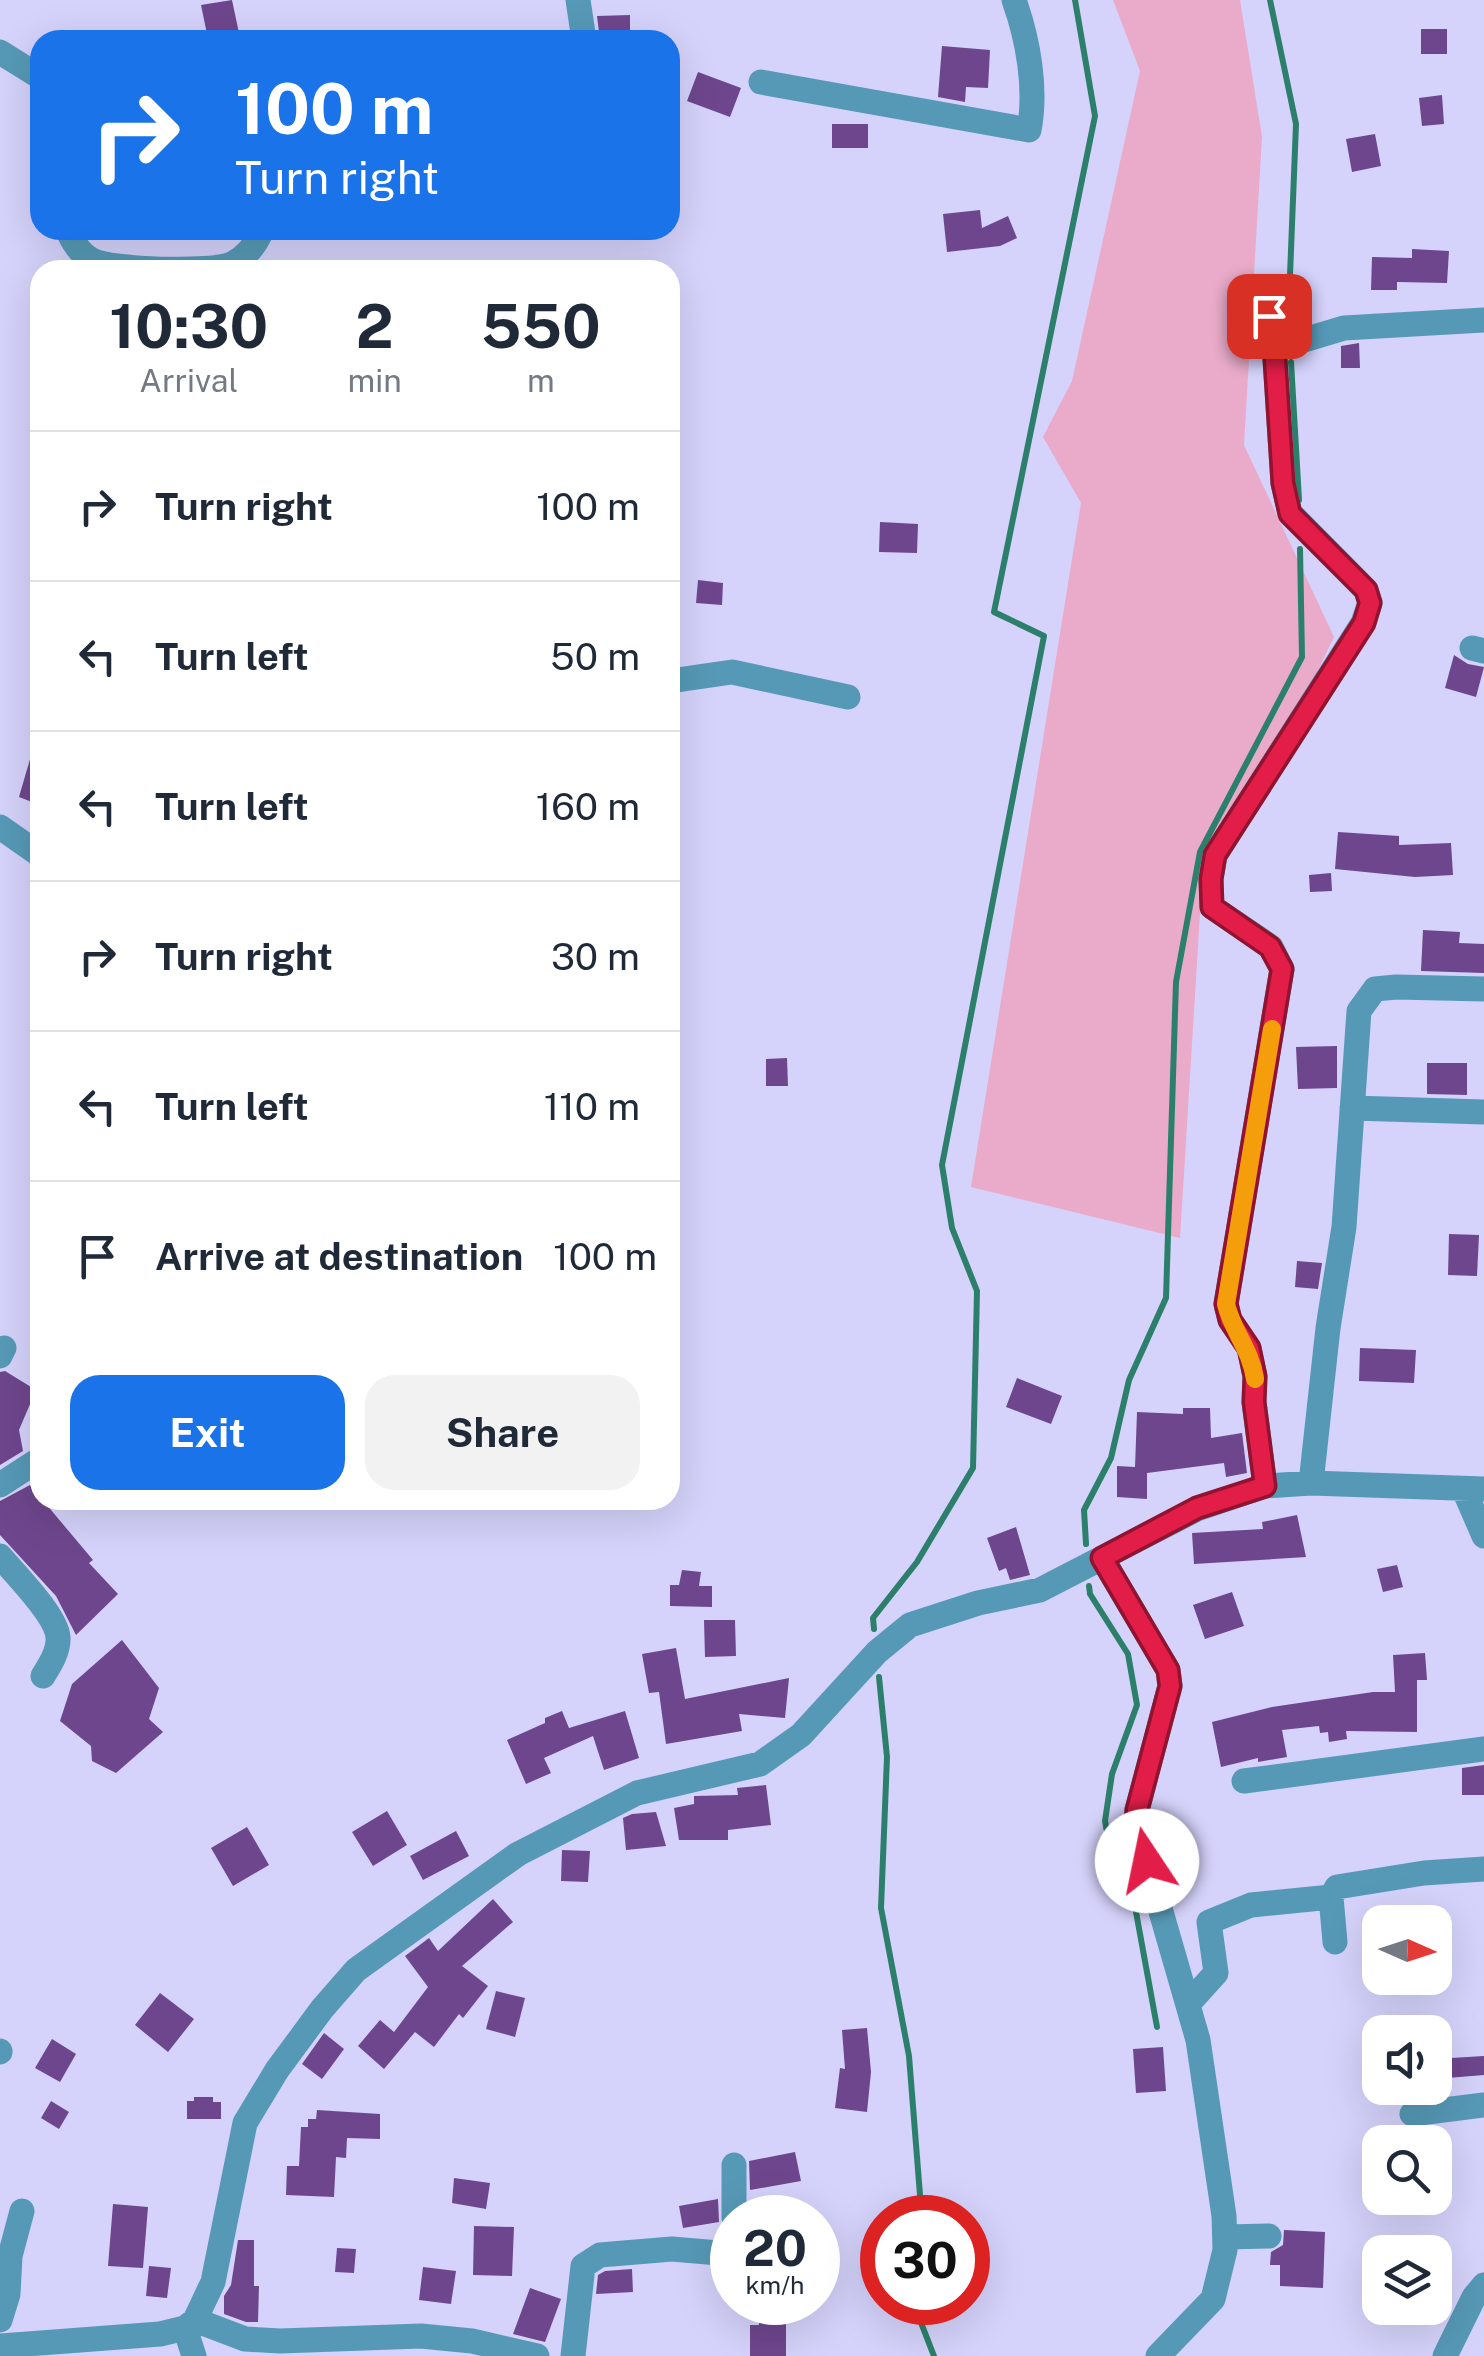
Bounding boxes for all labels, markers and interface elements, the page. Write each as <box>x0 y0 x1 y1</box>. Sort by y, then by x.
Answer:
text: 100 m <box>235 67 433 150</box>
icon: right <box>70 70 200 200</box>
text: Turn right <box>235 151 439 204</box>
pin <box>1227 274 1312 359</box>
icon: arrive <box>1242 289 1297 344</box>
text: 10:30 <box>109 291 268 362</box>
text: 2 <box>356 291 394 362</box>
text: 550 <box>481 291 601 362</box>
text: Arrival <box>139 362 238 399</box>
text: min <box>347 362 402 399</box>
text: m <box>527 362 555 399</box>
icon: right <box>70 479 125 534</box>
text: Turn right <box>155 484 333 529</box>
text: 100 m <box>536 484 640 529</box>
icon: left <box>70 629 125 684</box>
text: Turn left <box>155 634 309 679</box>
text: 50 m <box>550 634 640 679</box>
icon: left <box>70 779 125 834</box>
text: Turn left <box>155 784 309 829</box>
text: 160 m <box>536 784 640 829</box>
icon: right <box>70 929 125 984</box>
text: Turn right <box>155 934 333 979</box>
text: 30 m <box>551 934 640 979</box>
icon: left <box>70 1079 125 1134</box>
text: Turn left <box>155 1084 309 1129</box>
text: 110 m <box>544 1084 640 1129</box>
icon: arrive <box>70 1229 125 1284</box>
text: Arrive at destination <box>155 1234 523 1279</box>
text: 100 m <box>553 1234 657 1279</box>
button: Exit <box>70 1375 345 1490</box>
button: Share <box>365 1375 640 1490</box>
position arrow <box>1095 1809 1199 1913</box>
north arrow <box>1362 1905 1452 1995</box>
map controls <box>1362 1905 1452 2325</box>
button: sound <box>1362 2015 1452 2105</box>
button: search <box>1362 2125 1452 2215</box>
speed limit sign: 30 <box>860 2195 990 2325</box>
text: 20 <box>743 2218 807 2277</box>
button: layers <box>1362 2235 1452 2325</box>
text: km/h <box>746 2270 804 2300</box>

